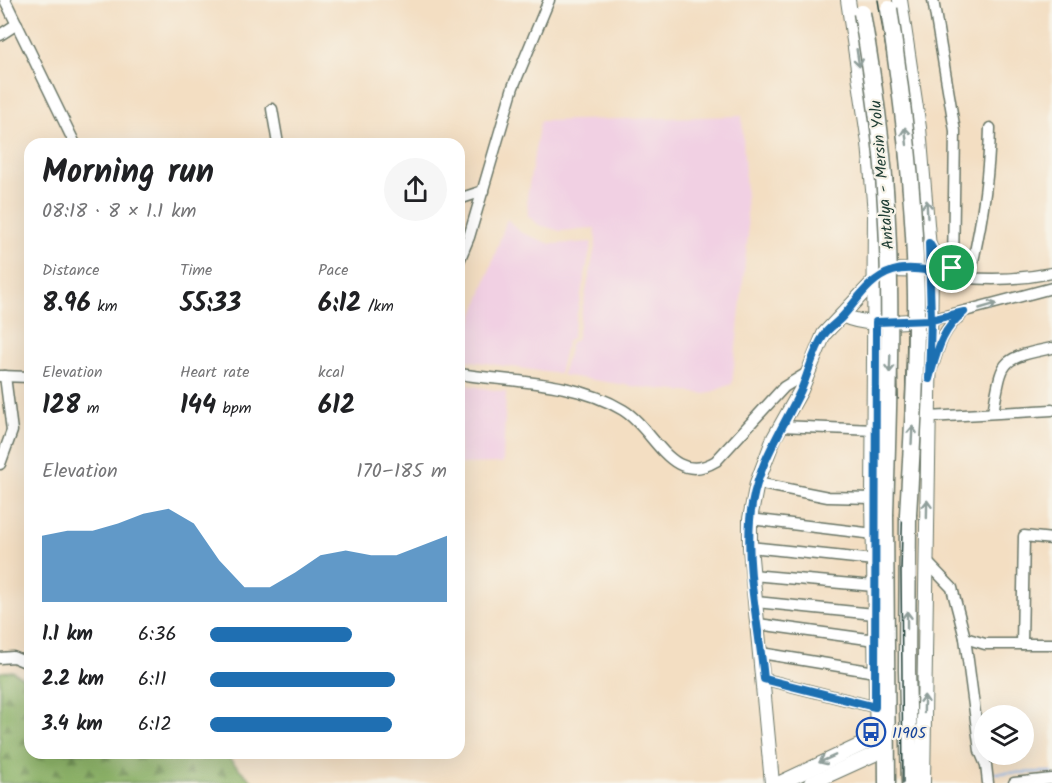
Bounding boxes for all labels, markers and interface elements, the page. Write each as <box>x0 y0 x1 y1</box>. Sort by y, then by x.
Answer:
one-way arrow <box>852 47 863 67</box>
street label: Antalya - Mersin Yolu <box>863 99 901 251</box>
one-way arrow <box>900 126 911 146</box>
text: Morning run <box>42 147 214 200</box>
button: share <box>384 158 447 221</box>
text: 08:18 · 8 × 1.1 km <box>42 196 197 228</box>
one-way arrow <box>922 199 933 219</box>
pin <box>926 242 977 293</box>
icon: arrive <box>935 251 968 284</box>
text: Distance <box>42 258 100 283</box>
text: Time <box>180 258 212 283</box>
text: Pace <box>318 258 349 283</box>
text: 8.96 <box>42 283 91 325</box>
text: 55:33 <box>180 283 241 325</box>
text: 6:12 <box>318 283 362 325</box>
text: km <box>91 294 117 319</box>
text: /km <box>362 294 394 319</box>
one-way arrow <box>978 300 997 311</box>
one-way arrow <box>884 354 895 374</box>
text: Elevation <box>42 360 103 385</box>
text: Heart rate <box>180 360 250 385</box>
text: kcal <box>318 360 344 385</box>
text: 128 <box>42 385 80 427</box>
text: 144 <box>180 385 216 427</box>
text: 612 <box>318 385 355 427</box>
text: m <box>80 396 100 421</box>
text: bpm <box>216 396 251 421</box>
one-way arrow <box>906 426 917 446</box>
text: Elevation <box>42 456 118 488</box>
text: 170–185 m <box>356 456 447 488</box>
one-way arrow <box>921 499 933 519</box>
one-way arrow <box>901 610 913 630</box>
text: 1.1 km <box>42 619 93 651</box>
text: 6:36 <box>138 619 177 651</box>
text: 2.2 km <box>42 664 104 696</box>
text: 6:11 <box>138 664 167 696</box>
one-way arrow <box>918 694 930 714</box>
map controls <box>974 705 1034 765</box>
button: layers <box>974 705 1034 765</box>
text: 3.4 km <box>42 709 103 741</box>
text: 6:12 <box>138 709 172 741</box>
bus stop icon: 11905 <box>855 716 887 748</box>
place label: 11905 <box>892 721 928 746</box>
one-way arrow <box>819 754 837 765</box>

